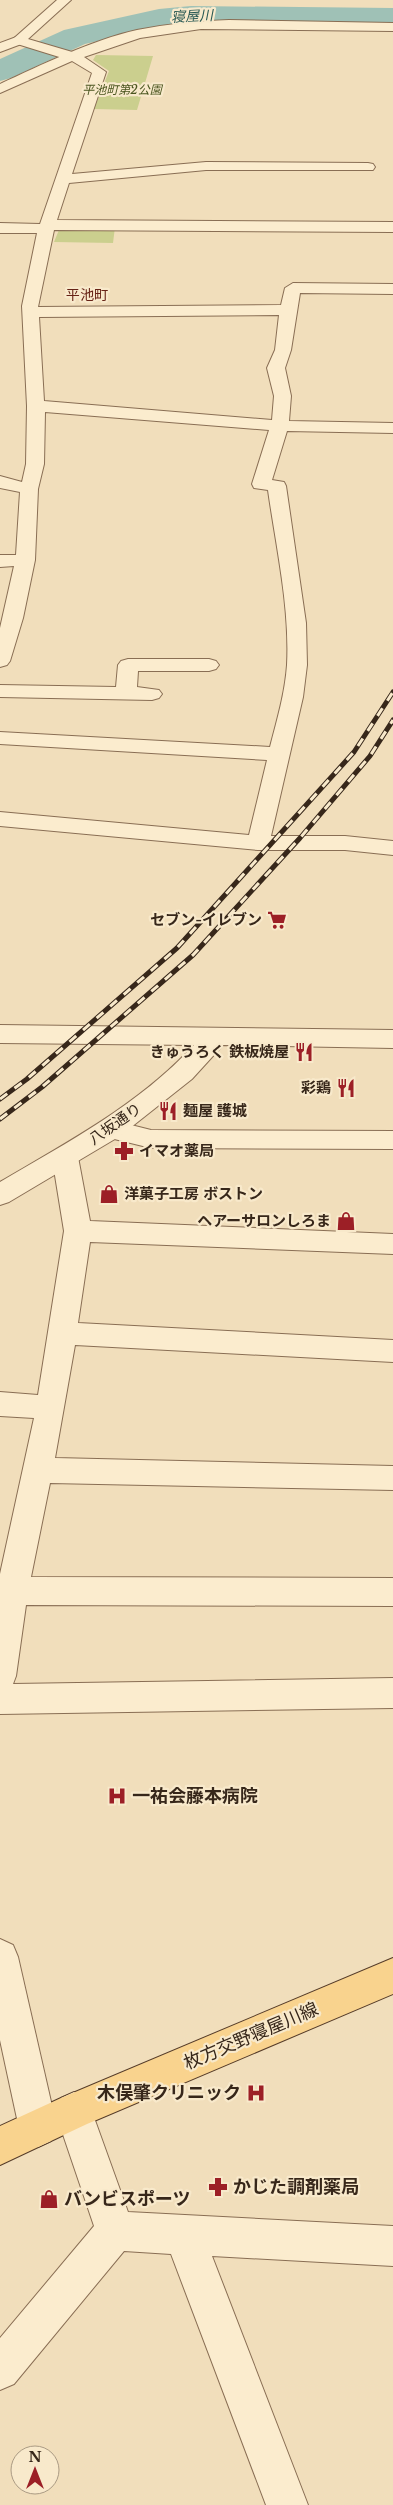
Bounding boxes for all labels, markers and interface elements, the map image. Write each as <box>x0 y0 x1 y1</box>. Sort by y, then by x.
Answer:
water label: 寝屋川 <box>171 6 215 26</box>
park label: 平池町第2公園 <box>82 82 164 97</box>
district label: 平池町 <box>66 286 108 304</box>
supermarket icon: セブン-イレブン <box>266 909 288 931</box>
place label: セブン-イレブン <box>150 910 262 929</box>
restaurant icon: きゅうろく 鉄板焼屋 <box>293 1041 315 1063</box>
place label: きゅうろく 鉄板焼屋 <box>150 1042 289 1061</box>
restaurant icon: 彩鶏 <box>335 1077 357 1099</box>
place label: 彩鶏 <box>301 1078 331 1097</box>
street label: 八坂通り <box>85 1099 145 1149</box>
restaurant icon: 麺屋 護城 <box>157 1100 179 1122</box>
place label: 麺屋 護城 <box>183 1101 247 1120</box>
pharmacy icon: イマオ薬局 <box>113 1140 135 1162</box>
place label: イマオ薬局 <box>139 1141 214 1160</box>
shop icon: 洋菓子工房 ボストン <box>98 1183 120 1205</box>
place label: 洋菓子工房 ボストン <box>124 1184 263 1203</box>
shop icon: ヘアーサロンしろま <box>335 1210 357 1232</box>
place label: ヘアーサロンしろま <box>197 1211 331 1230</box>
hospital icon: 一祐会藤本病院 <box>106 1785 128 1807</box>
place label: 一祐会藤本病院 <box>132 1785 258 1807</box>
street label: 枚方交野寝屋川線 <box>180 1998 322 2074</box>
place label: 木俣肇クリニック <box>97 2082 241 2104</box>
hospital icon: 木俣肇クリニック <box>245 2082 267 2104</box>
pharmacy icon: かじた調剤薬局 <box>207 2176 229 2198</box>
place label: かじた調剤薬局 <box>233 2176 359 2198</box>
shop icon: バンビスポーツ <box>38 2188 60 2210</box>
place label: バンビスポーツ <box>64 2188 191 2210</box>
north arrow <box>10 2445 60 2495</box>
text: N <box>28 2448 42 2466</box>

